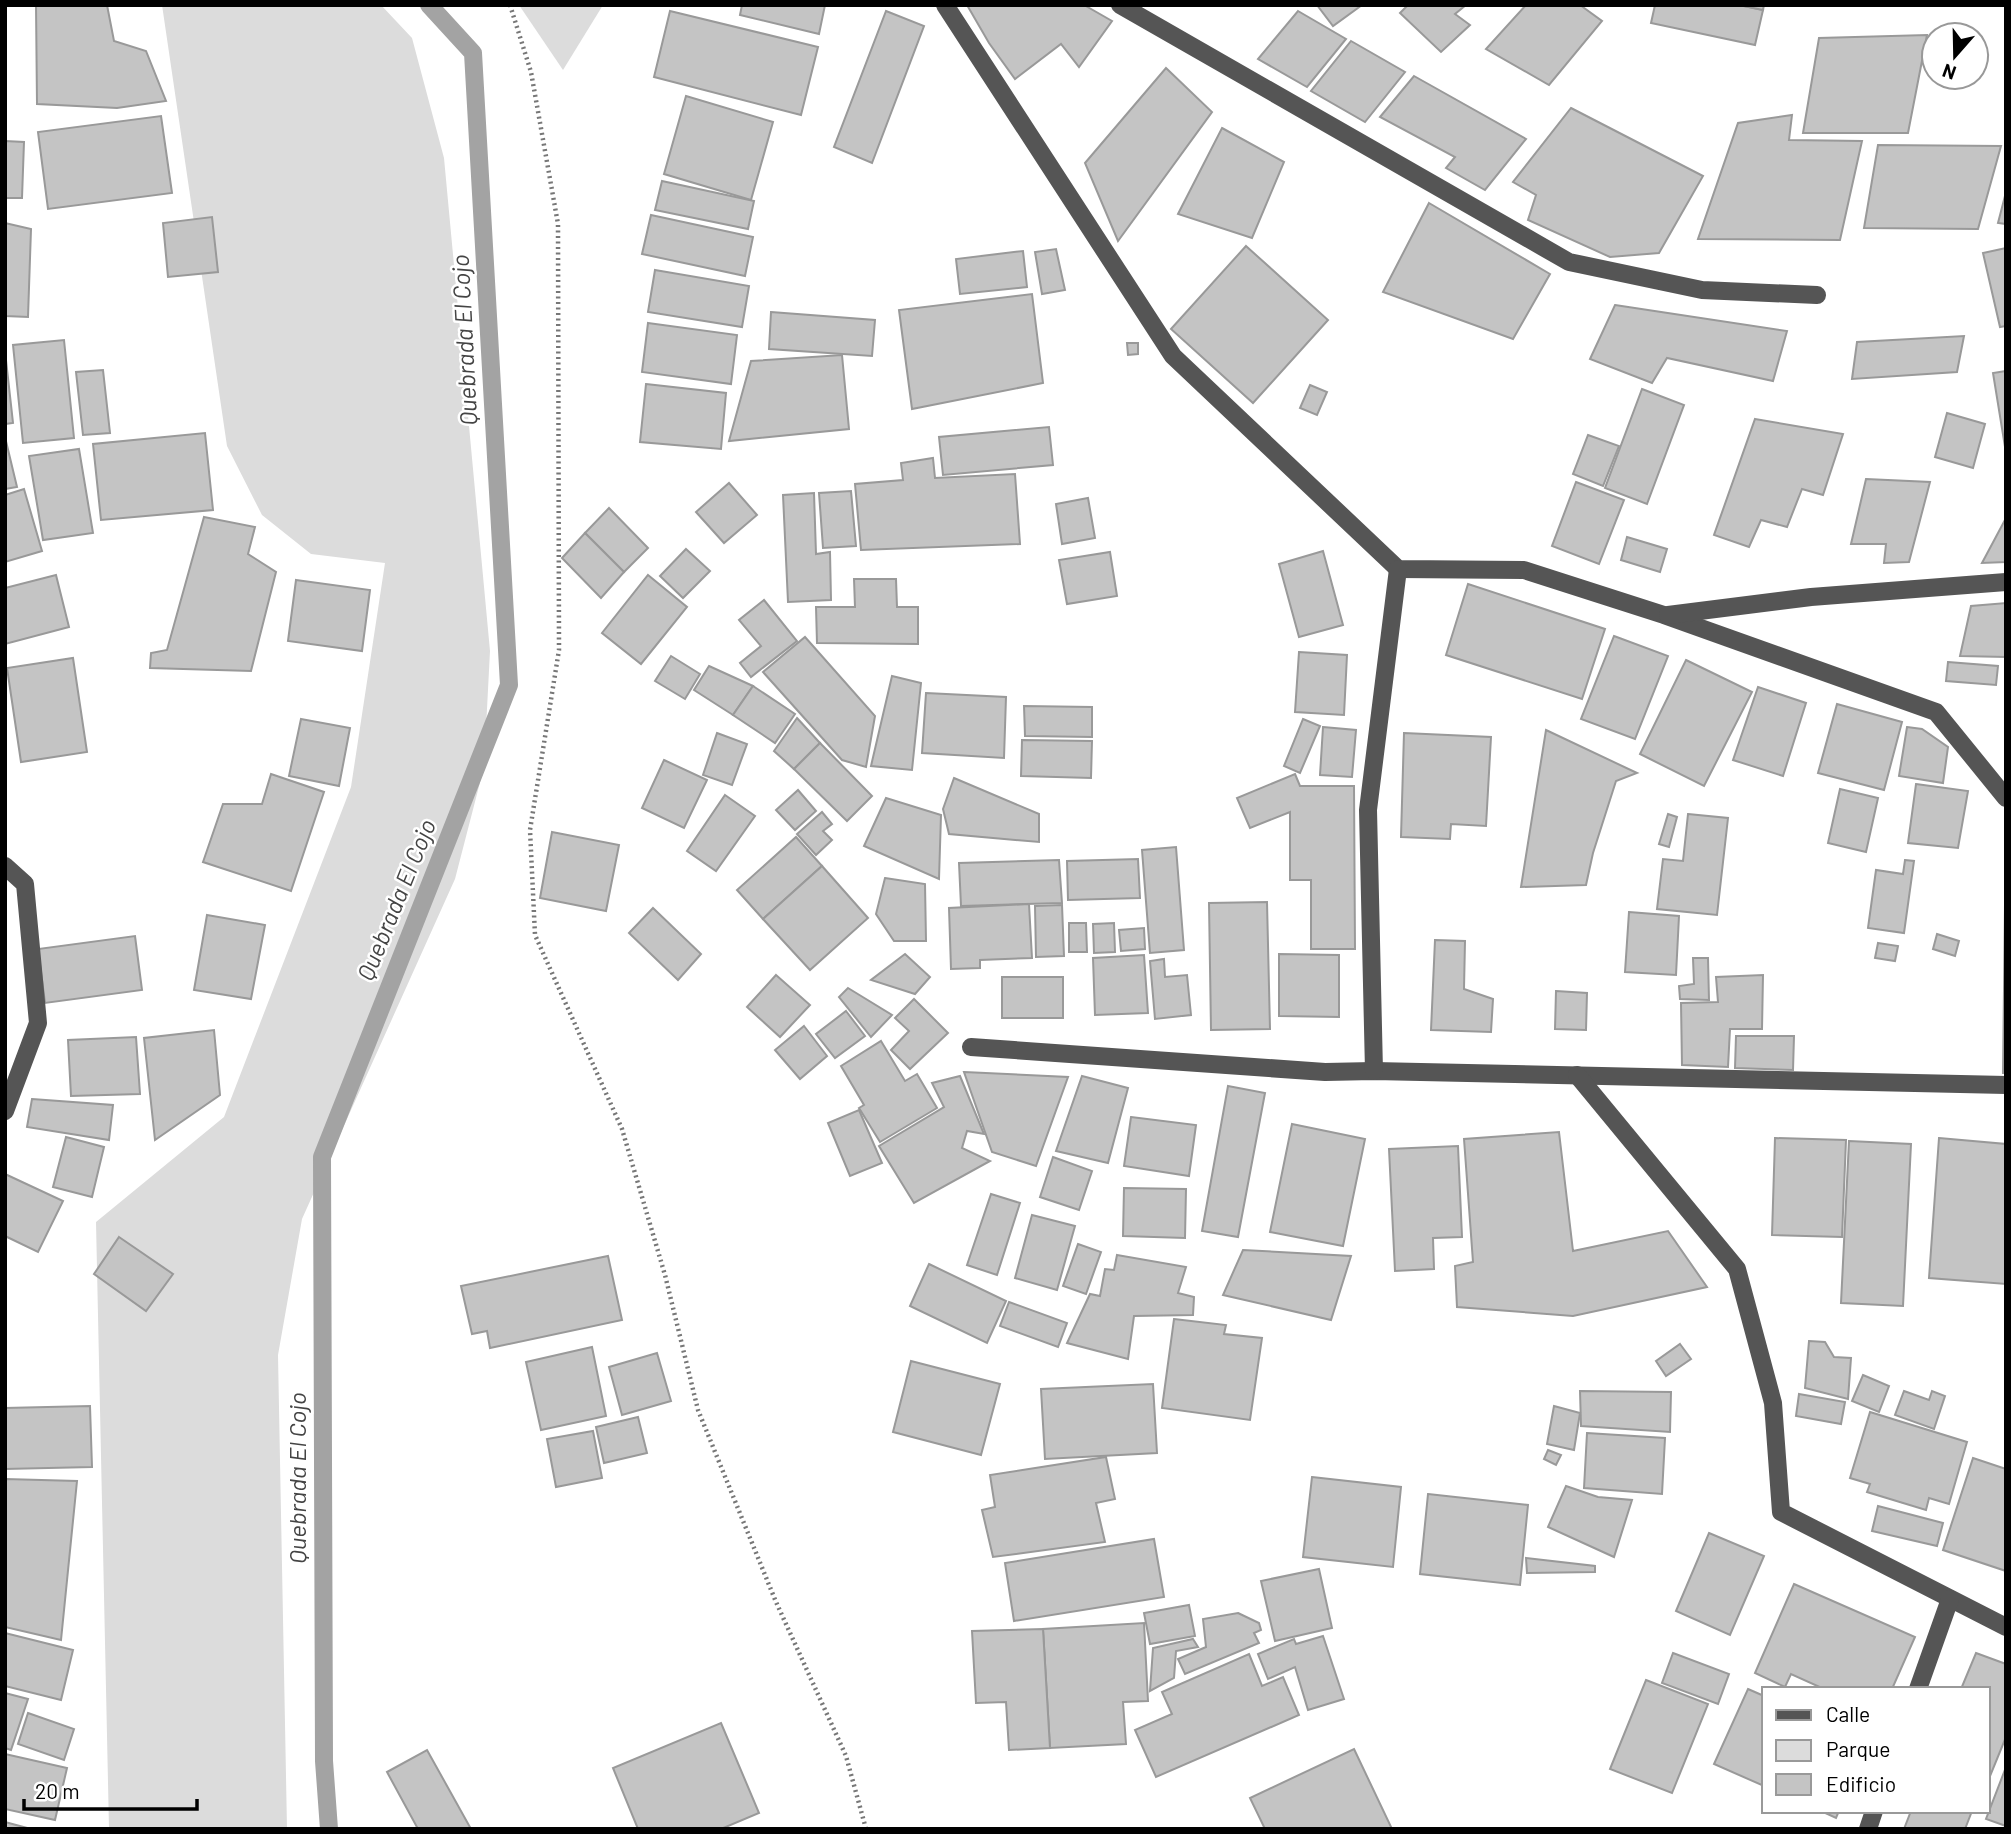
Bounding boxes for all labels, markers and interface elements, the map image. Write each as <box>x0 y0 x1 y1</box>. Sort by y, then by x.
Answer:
north arrow <box>1920 21 1990 91</box>
text: N <box>1939 59 1959 85</box>
water label: Quebrada El Cojo <box>445 254 482 426</box>
water label: Quebrada El Cojo <box>350 815 441 984</box>
water label: Quebrada El Cojo <box>282 1392 311 1564</box>
legend <box>1762 1687 1990 1813</box>
text: Calle <box>1826 1701 1870 1726</box>
text: Parque <box>1826 1736 1891 1761</box>
scale bar <box>24 1768 198 1812</box>
text: Edificio <box>1826 1771 1896 1796</box>
text: 20 m <box>35 1778 80 1803</box>

